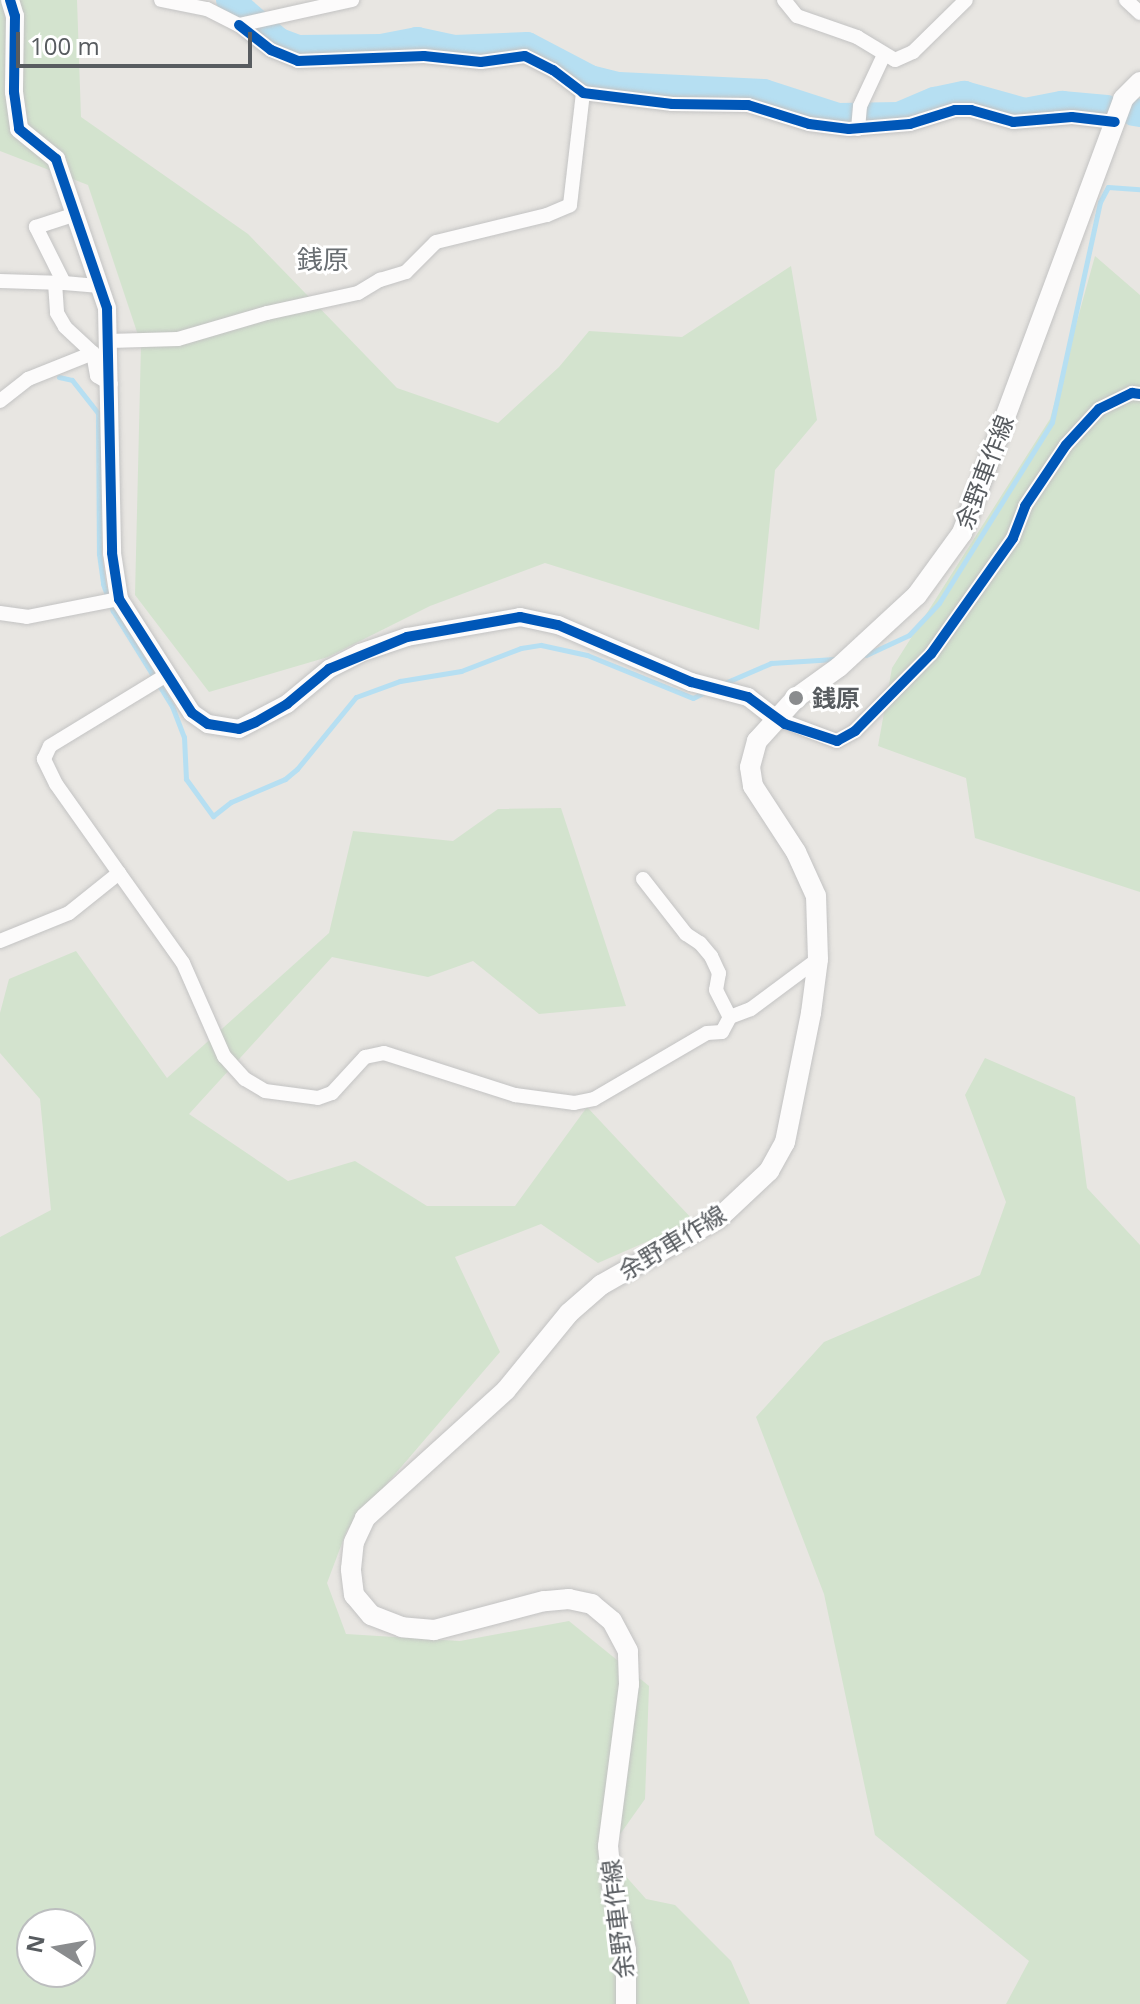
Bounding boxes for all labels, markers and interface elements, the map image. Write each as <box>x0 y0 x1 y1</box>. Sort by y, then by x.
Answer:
scale bar <box>20 16 256 66</box>
text: 100 m <box>30 29 100 62</box>
district label: 銭原 <box>297 244 349 276</box>
street label: 余野車作線 <box>949 411 1019 533</box>
place label: 銭原 <box>812 684 860 712</box>
marker: 銭原 <box>787 689 805 707</box>
street label: 余野車作線 <box>613 1199 731 1285</box>
street label: 余野車作線 <box>595 1858 639 1980</box>
north arrow <box>16 1908 96 1988</box>
text: N <box>18 1932 51 1955</box>

